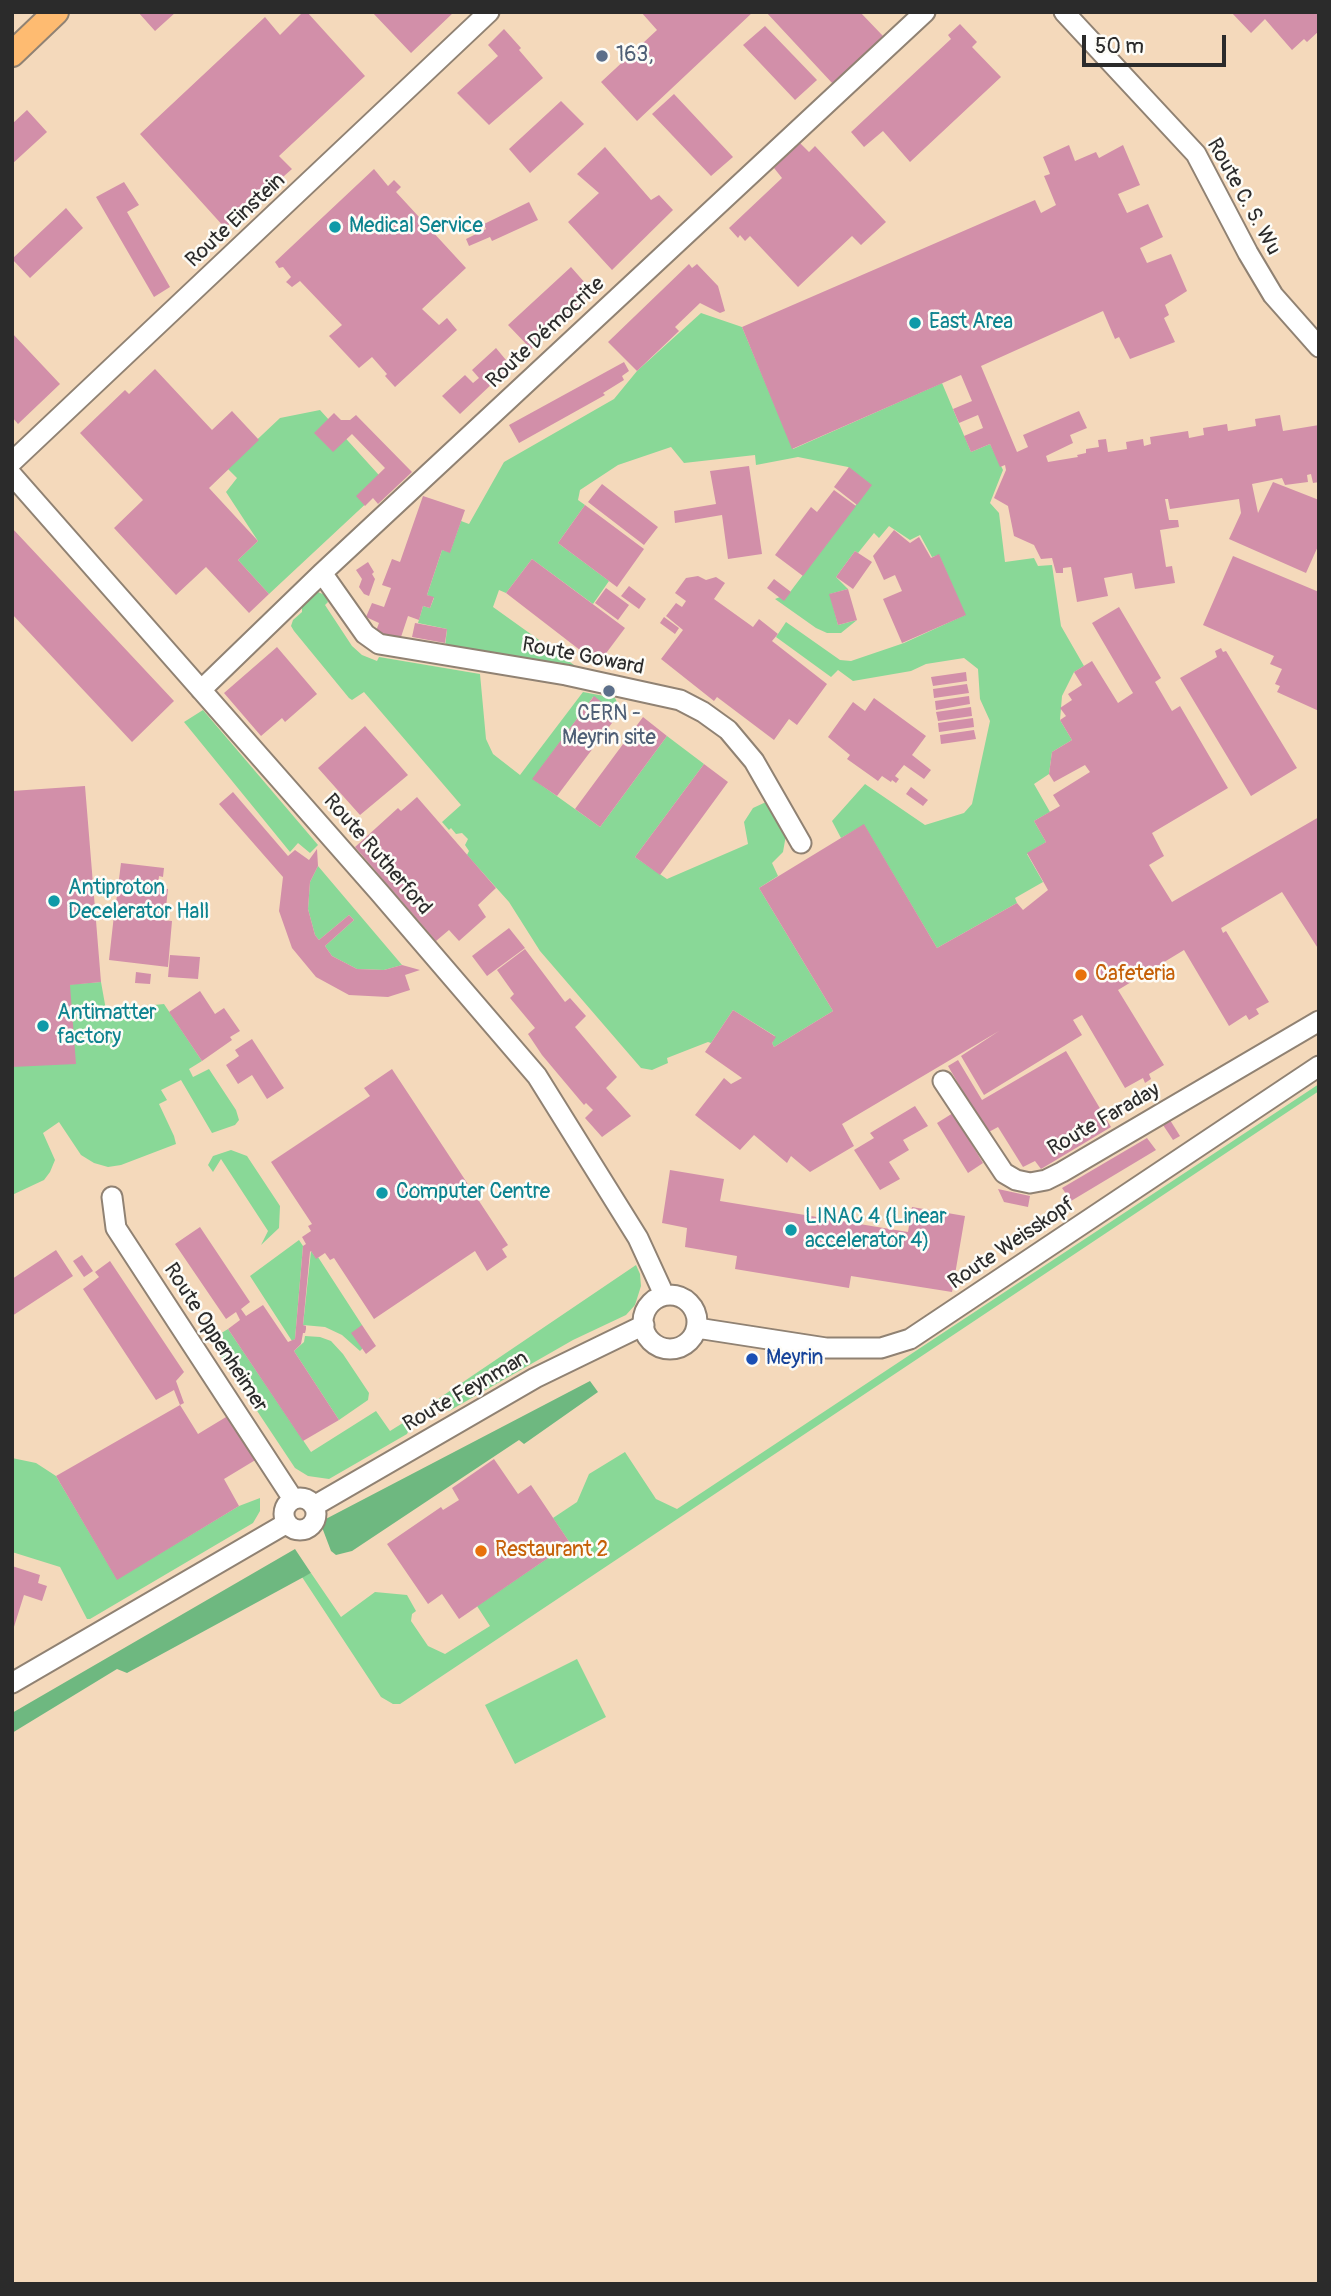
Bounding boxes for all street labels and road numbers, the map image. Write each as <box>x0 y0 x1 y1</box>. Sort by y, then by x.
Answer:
street label: Route C. S. Wu <box>1201 134 1285 260</box>
street label: Route Einstein <box>181 169 291 273</box>
street label: Route Démocrite <box>482 272 610 394</box>
street label: Route Goward <box>520 633 646 681</box>
street label: Route Rutherford <box>318 789 436 921</box>
street label: Route Faraday <box>1044 1078 1164 1162</box>
street label: Route Weisskopf <box>944 1192 1080 1296</box>
street label: Route Oppenheimer <box>158 1259 272 1417</box>
street label: Route Feynman <box>399 1346 533 1438</box>

